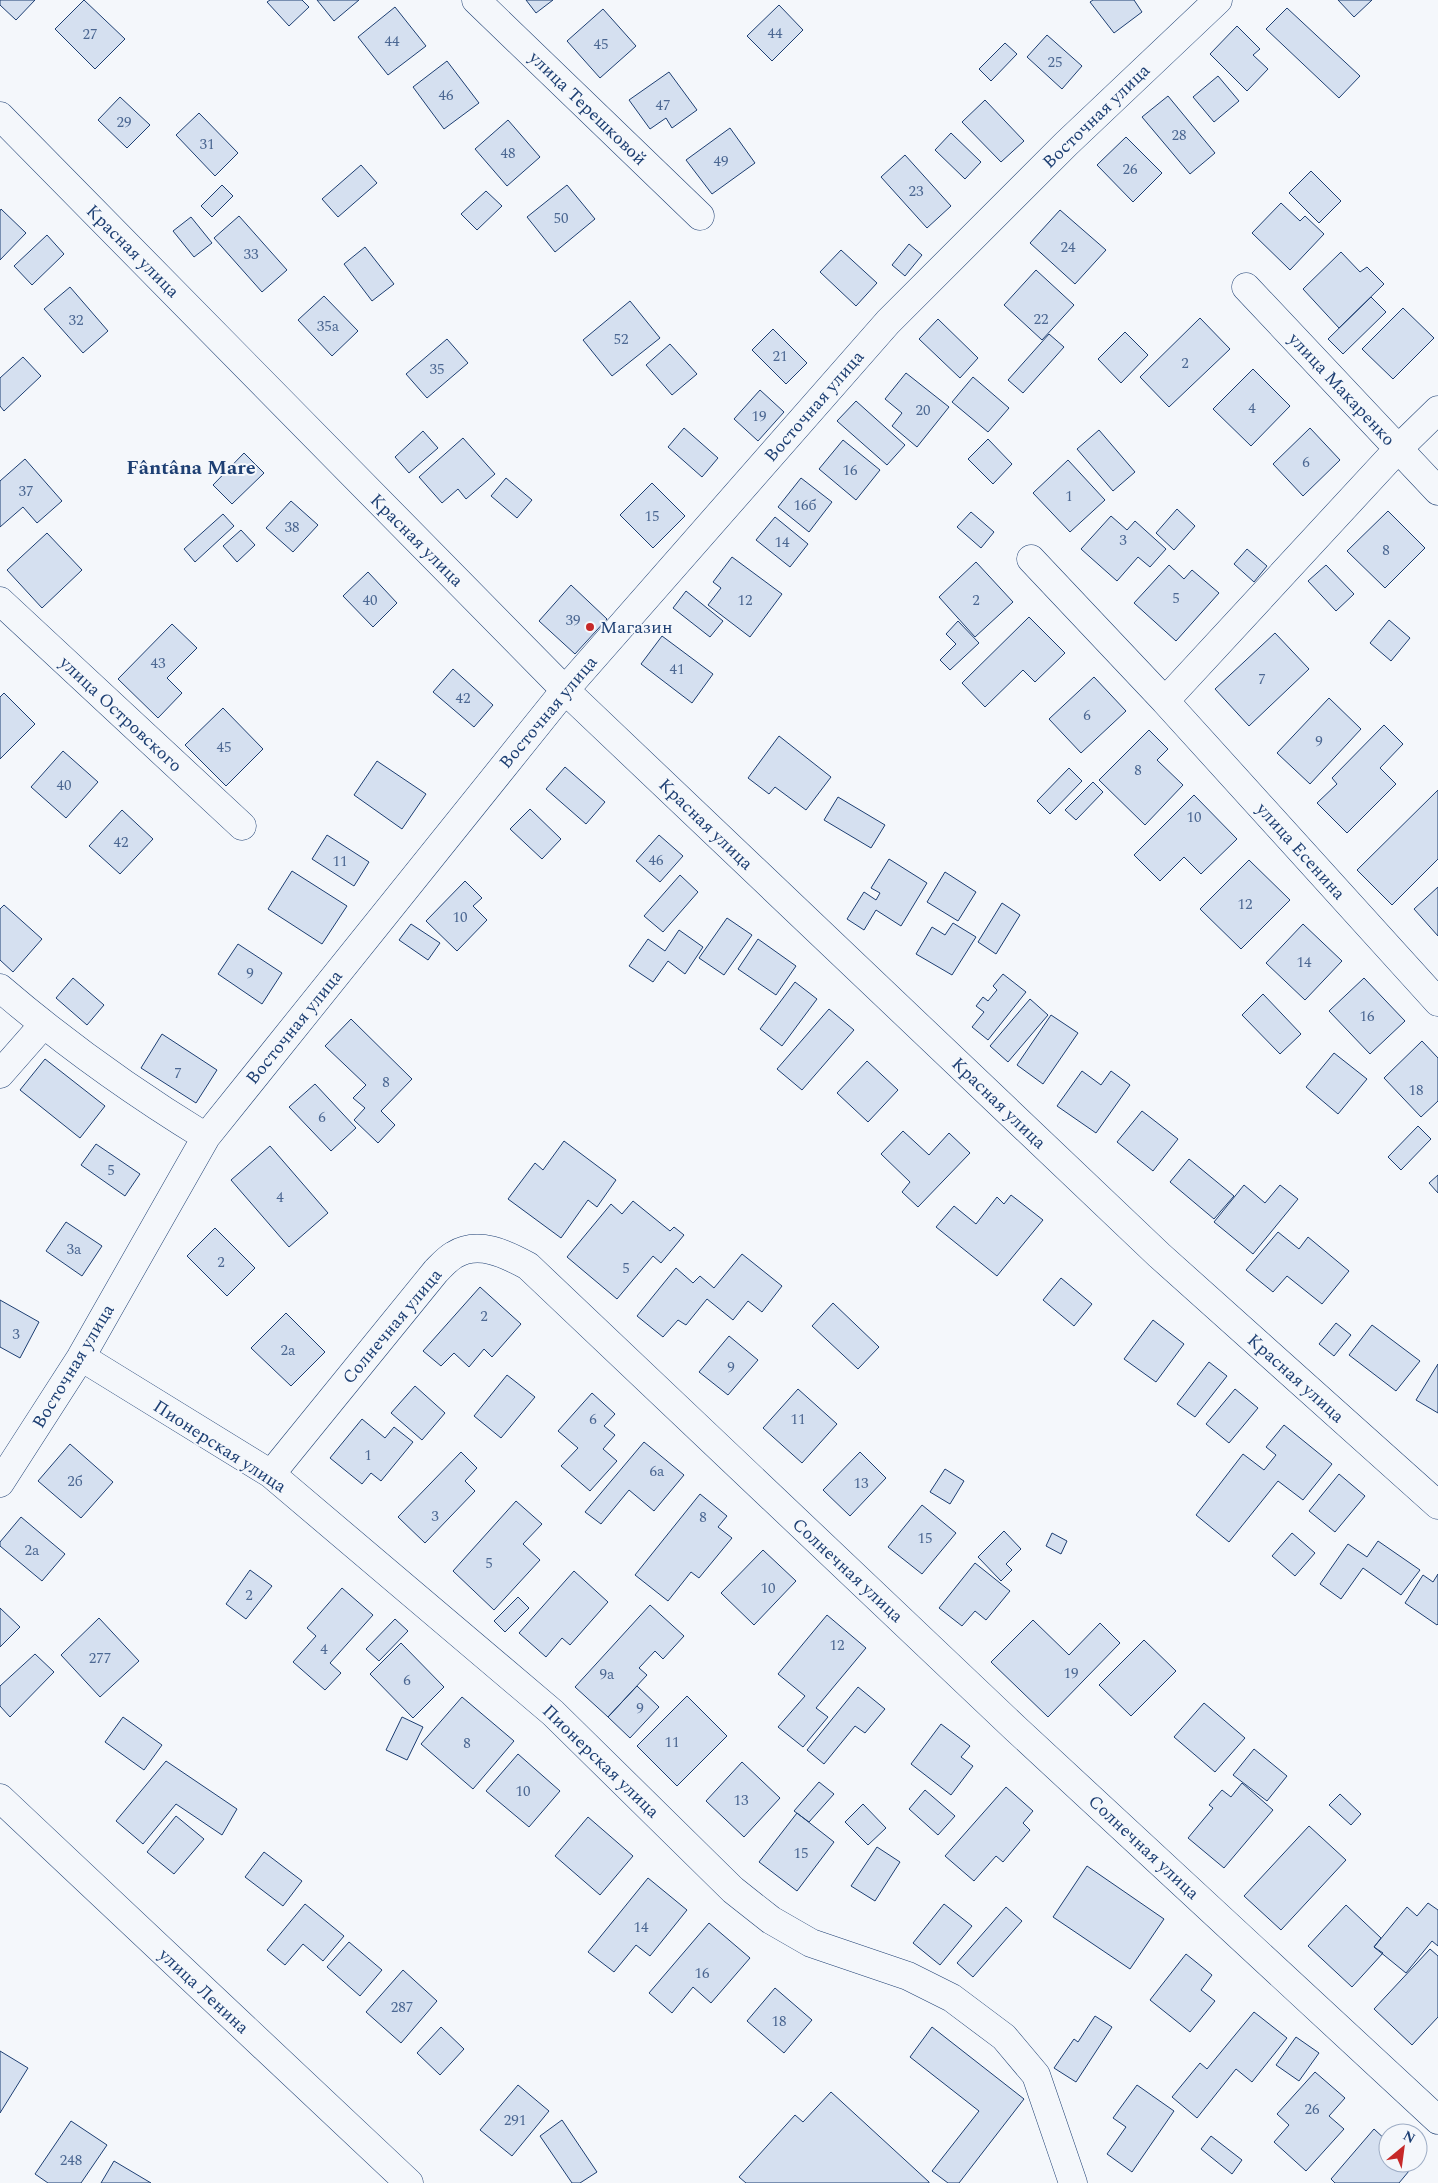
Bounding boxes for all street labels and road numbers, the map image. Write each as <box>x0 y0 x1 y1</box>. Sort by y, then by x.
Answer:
street label: улица Терешковой <box>522 44 653 172</box>
street label: Восточная улица <box>1036 58 1157 175</box>
street label: Красная улица <box>80 198 186 304</box>
street label: улица Макаренко <box>1281 326 1402 452</box>
street label: Восточная улица <box>758 344 871 468</box>
street label: Красная улица <box>364 487 470 593</box>
street label: улица Островского <box>52 649 188 779</box>
street label: Восточная улица <box>493 650 604 775</box>
street label: Красная улица <box>652 772 759 877</box>
street label: улица Есенина <box>1249 796 1352 906</box>
street label: Восточная улица <box>240 964 349 1091</box>
street label: Красная улица <box>945 1051 1052 1156</box>
street label: Солнечная улица <box>336 1262 449 1390</box>
street label: Восточная улица <box>26 1299 121 1434</box>
street label: Красная улица <box>1241 1327 1350 1430</box>
street label: Пионерская улица <box>148 1393 292 1500</box>
street label: Солнечная улица <box>786 1511 910 1629</box>
street label: Пионерская улица <box>536 1698 666 1825</box>
street label: Солнечная улица <box>1082 1788 1206 1906</box>
street label: улица Ленина <box>151 1941 255 2041</box>

